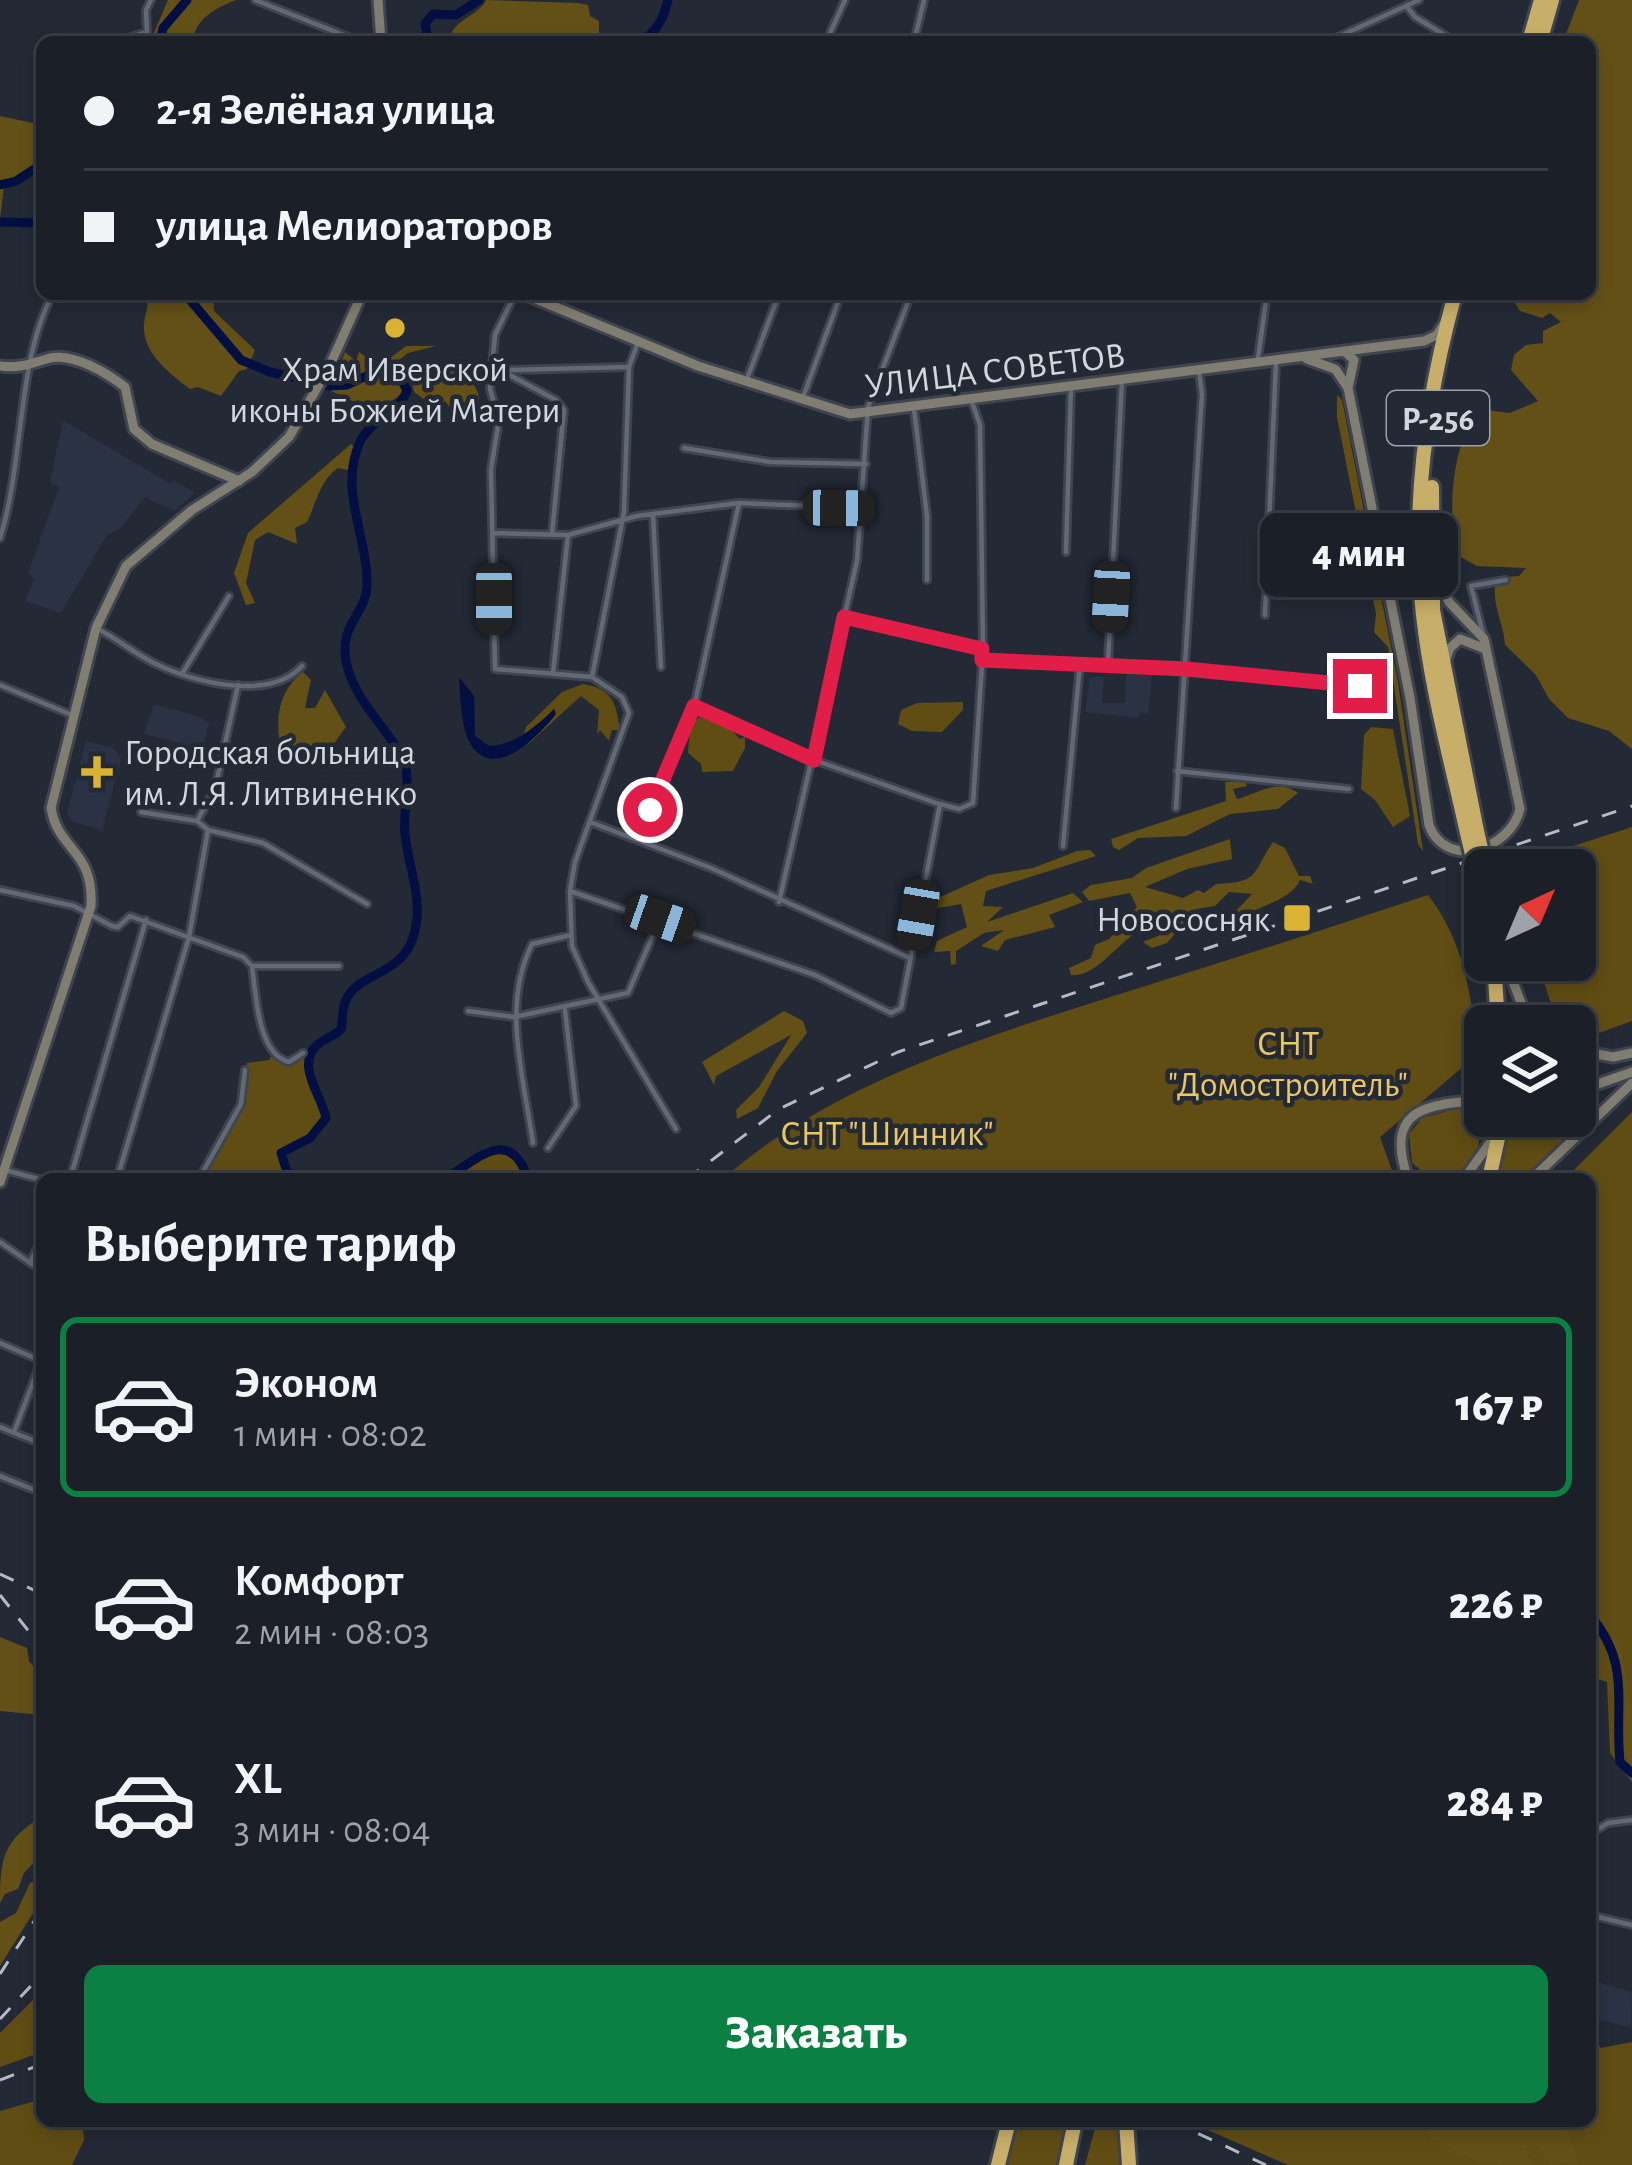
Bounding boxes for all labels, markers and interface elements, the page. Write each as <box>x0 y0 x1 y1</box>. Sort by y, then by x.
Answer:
text: 2-я Зелёная улица <box>156 88 495 133</box>
text: улица Мелиораторов <box>156 204 553 249</box>
marker: Храм Иверской иконы Божией Матери <box>382 315 408 341</box>
street label: УЛИЦА СОВЕТОВ <box>863 337 1127 405</box>
place label: Храм Иверской иконы Божией Матери <box>229 352 561 429</box>
road number: Р-256 <box>1387 391 1489 445</box>
car <box>803 489 875 527</box>
callout: 4 мин <box>1261 512 1459 596</box>
text: 4 мин <box>1312 535 1406 574</box>
car <box>1091 560 1131 634</box>
car <box>476 563 512 635</box>
route end <box>1333 659 1387 713</box>
place label: Городская больница им. Л.Я. Литвиненко <box>124 735 417 812</box>
marker: Городская больница им. Л.Я. Литвиненко <box>81 756 113 788</box>
route start <box>623 783 677 837</box>
north arrow <box>1464 849 1596 981</box>
map controls <box>1464 849 1596 1137</box>
car <box>894 876 942 954</box>
car <box>620 890 700 948</box>
place label: Новососняк <box>1096 902 1270 938</box>
marker: Новососняк <box>1281 902 1313 934</box>
button: layers <box>1464 1005 1596 1137</box>
park label: СНТ "Домостроитель" <box>1168 1026 1408 1103</box>
park label: СНТ "Шинник" <box>780 1116 994 1152</box>
text: Выберите тариф <box>84 1218 456 1272</box>
icon: car <box>90 1353 198 1461</box>
text: Эконом <box>234 1361 378 1406</box>
text: 167 ₽ <box>1456 1384 1542 1429</box>
text: 1 мин · 08:02 <box>234 1415 427 1454</box>
icon: car <box>90 1551 198 1659</box>
text: Комфорт <box>234 1559 403 1604</box>
text: 226 ₽ <box>1449 1582 1542 1627</box>
text: 2 мин · 08:03 <box>234 1613 429 1652</box>
icon: car <box>90 1749 198 1857</box>
text: XL <box>234 1757 282 1802</box>
text: 284 ₽ <box>1447 1780 1542 1825</box>
text: 3 мин · 08:04 <box>234 1811 430 1850</box>
button: Заказать <box>84 1965 1548 2103</box>

